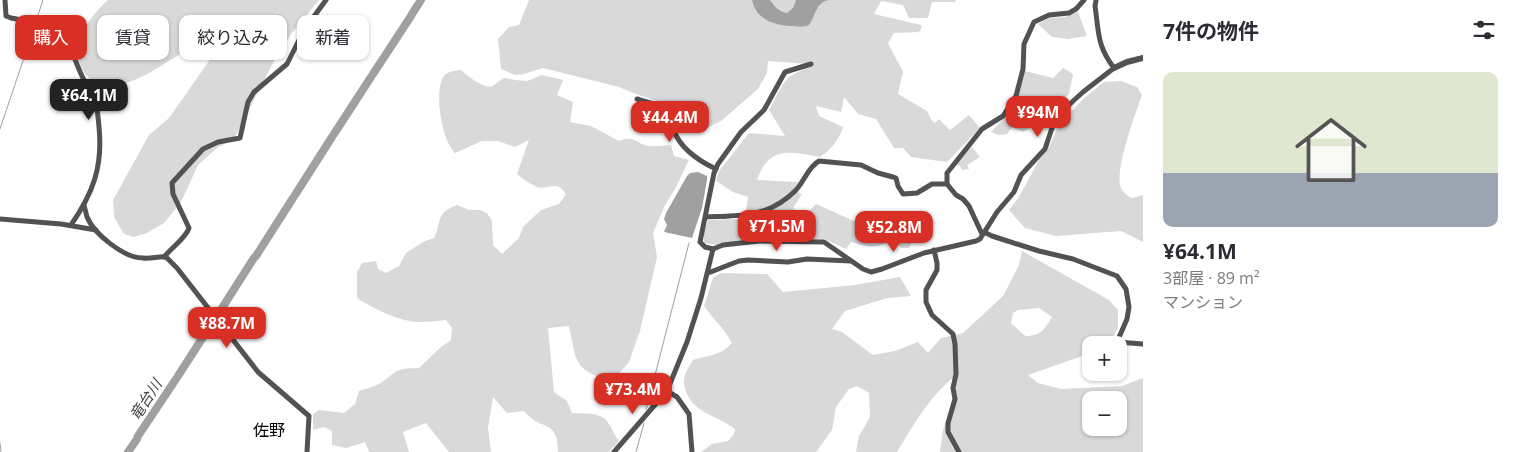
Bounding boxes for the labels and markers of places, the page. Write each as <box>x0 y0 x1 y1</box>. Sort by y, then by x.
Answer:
pin: ¥64.1M <box>48 78 130 121</box>
pin: ¥94M <box>1008 96 1068 138</box>
pin: ¥44.4M <box>629 100 711 143</box>
pin: ¥71.5M <box>736 210 818 252</box>
pin: ¥52.8M <box>853 210 935 253</box>
pin: ¥88.7M <box>186 306 268 349</box>
pin: ¥73.4M <box>592 372 674 415</box>

